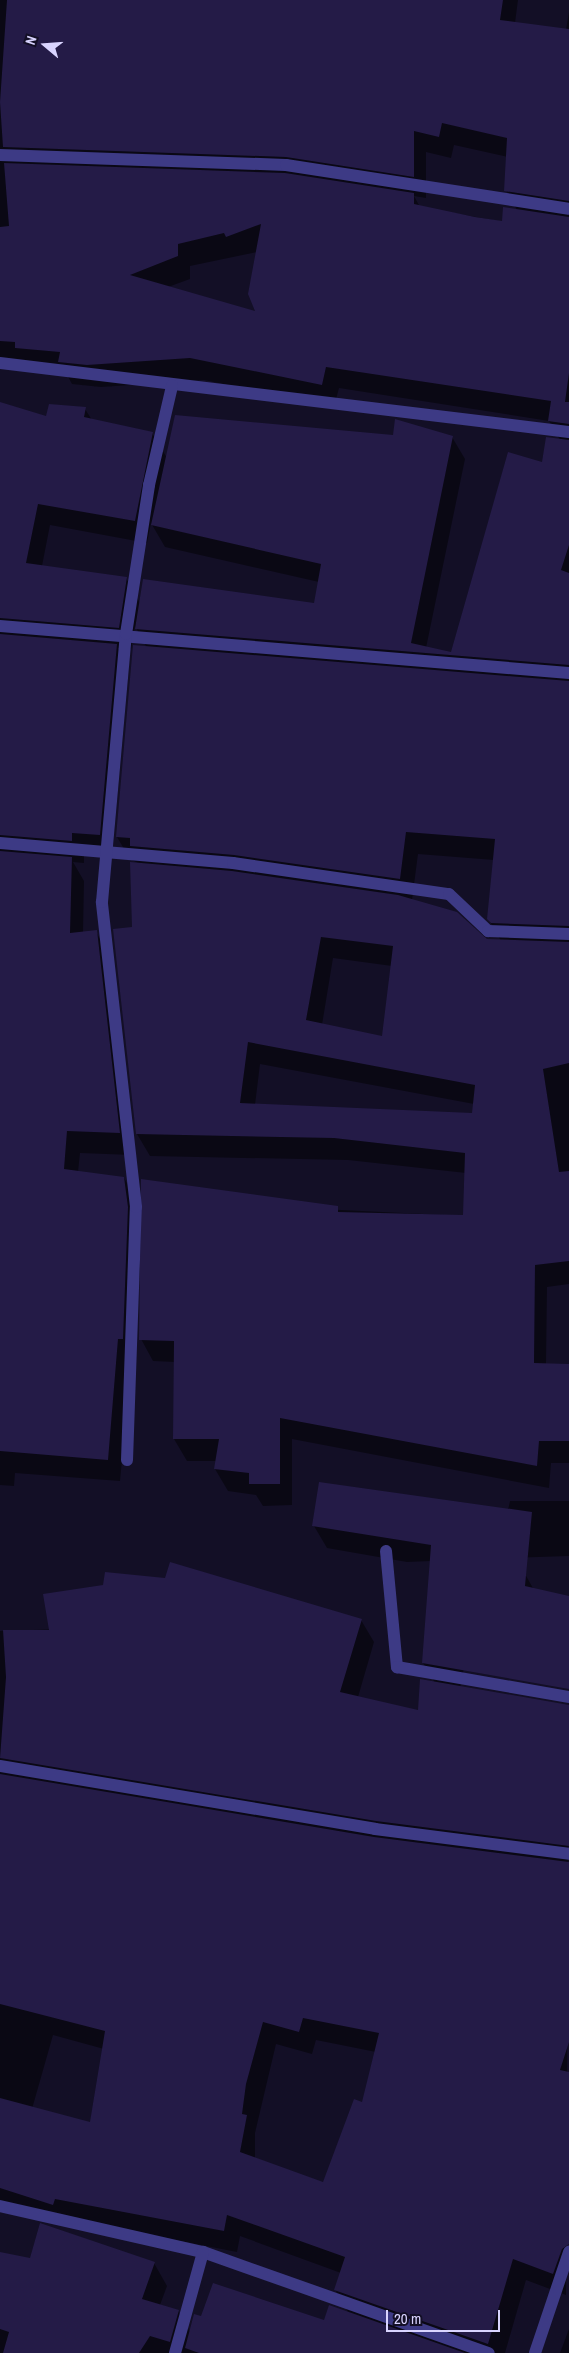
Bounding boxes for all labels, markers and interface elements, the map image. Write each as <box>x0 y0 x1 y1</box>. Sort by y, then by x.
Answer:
north arrow <box>20 20 70 70</box>
text: N <box>21 34 41 47</box>
scale bar <box>389 2300 503 2332</box>
text: 20 m <box>394 2308 421 2329</box>

